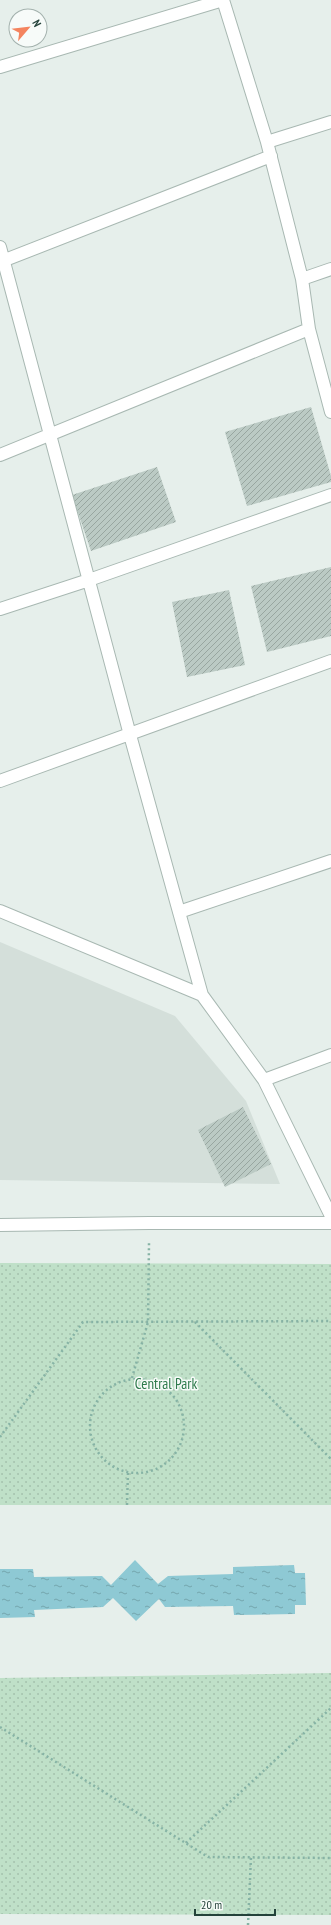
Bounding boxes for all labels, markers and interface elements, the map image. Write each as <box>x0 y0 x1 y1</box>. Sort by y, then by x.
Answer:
north arrow <box>8 8 48 48</box>
text: N <box>29 17 44 29</box>
park label: Central Park <box>135 1374 197 1393</box>
scale bar <box>195 1891 275 1917</box>
text: 20 m <box>201 1897 222 1912</box>

